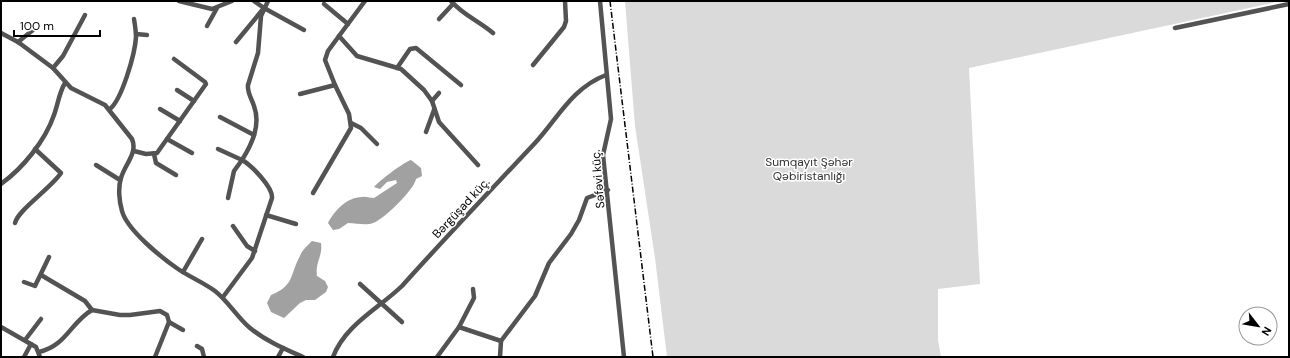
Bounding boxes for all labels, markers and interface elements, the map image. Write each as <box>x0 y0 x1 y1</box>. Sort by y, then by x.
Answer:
scale bar <box>14 12 100 38</box>
text: 100 m <box>20 18 54 34</box>
street label: Səfəvi küç. <box>587 149 609 209</box>
park label: Sumqayıt Şəhər Qəbiristanlığı <box>765 154 853 184</box>
street label: Bərgüşad küç. <box>429 174 493 242</box>
north arrow <box>1238 306 1278 346</box>
text: N <box>1259 324 1275 338</box>

